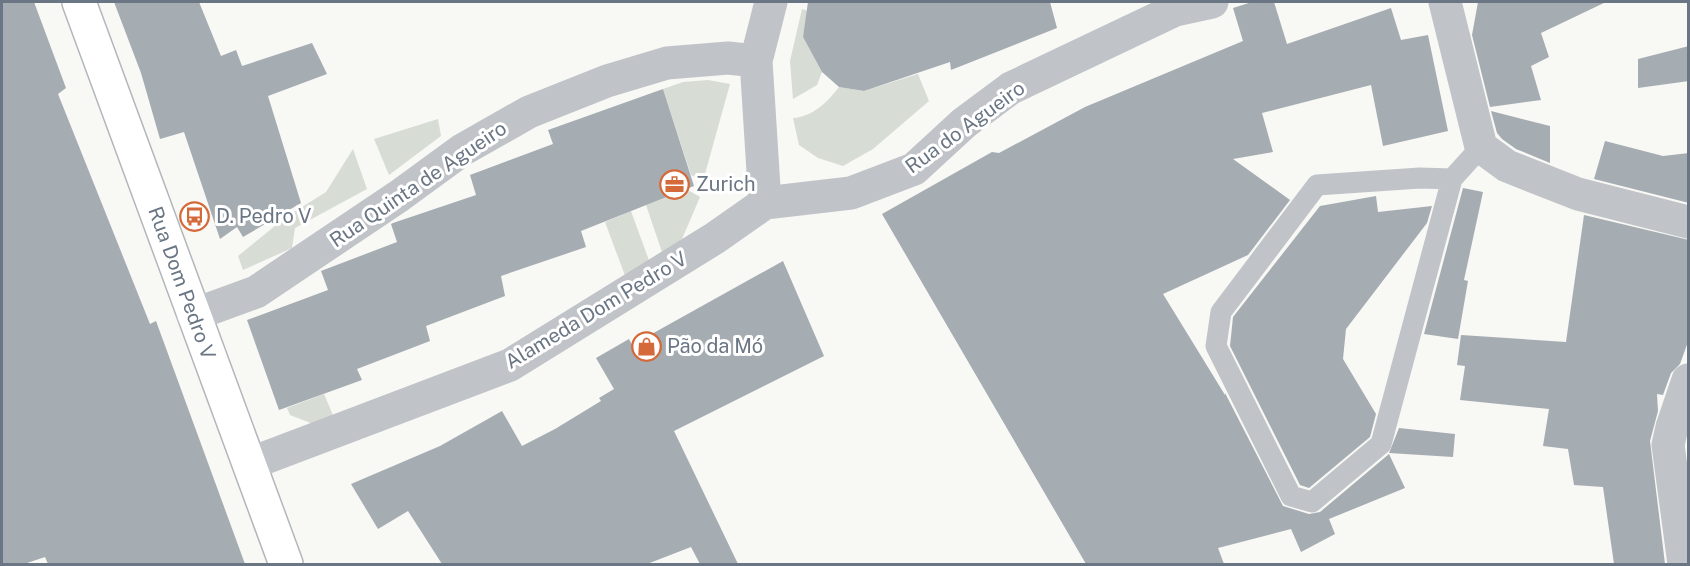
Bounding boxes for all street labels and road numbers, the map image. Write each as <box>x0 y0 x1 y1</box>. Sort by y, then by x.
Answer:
street label: Rua do Agueiro <box>901 76 1029 178</box>
street label: Rua Quinta de Agueiro <box>325 116 511 252</box>
street label: Rua Dom Pedro V <box>143 203 221 363</box>
street label: Alameda Dom Pedro V <box>501 246 691 374</box>

